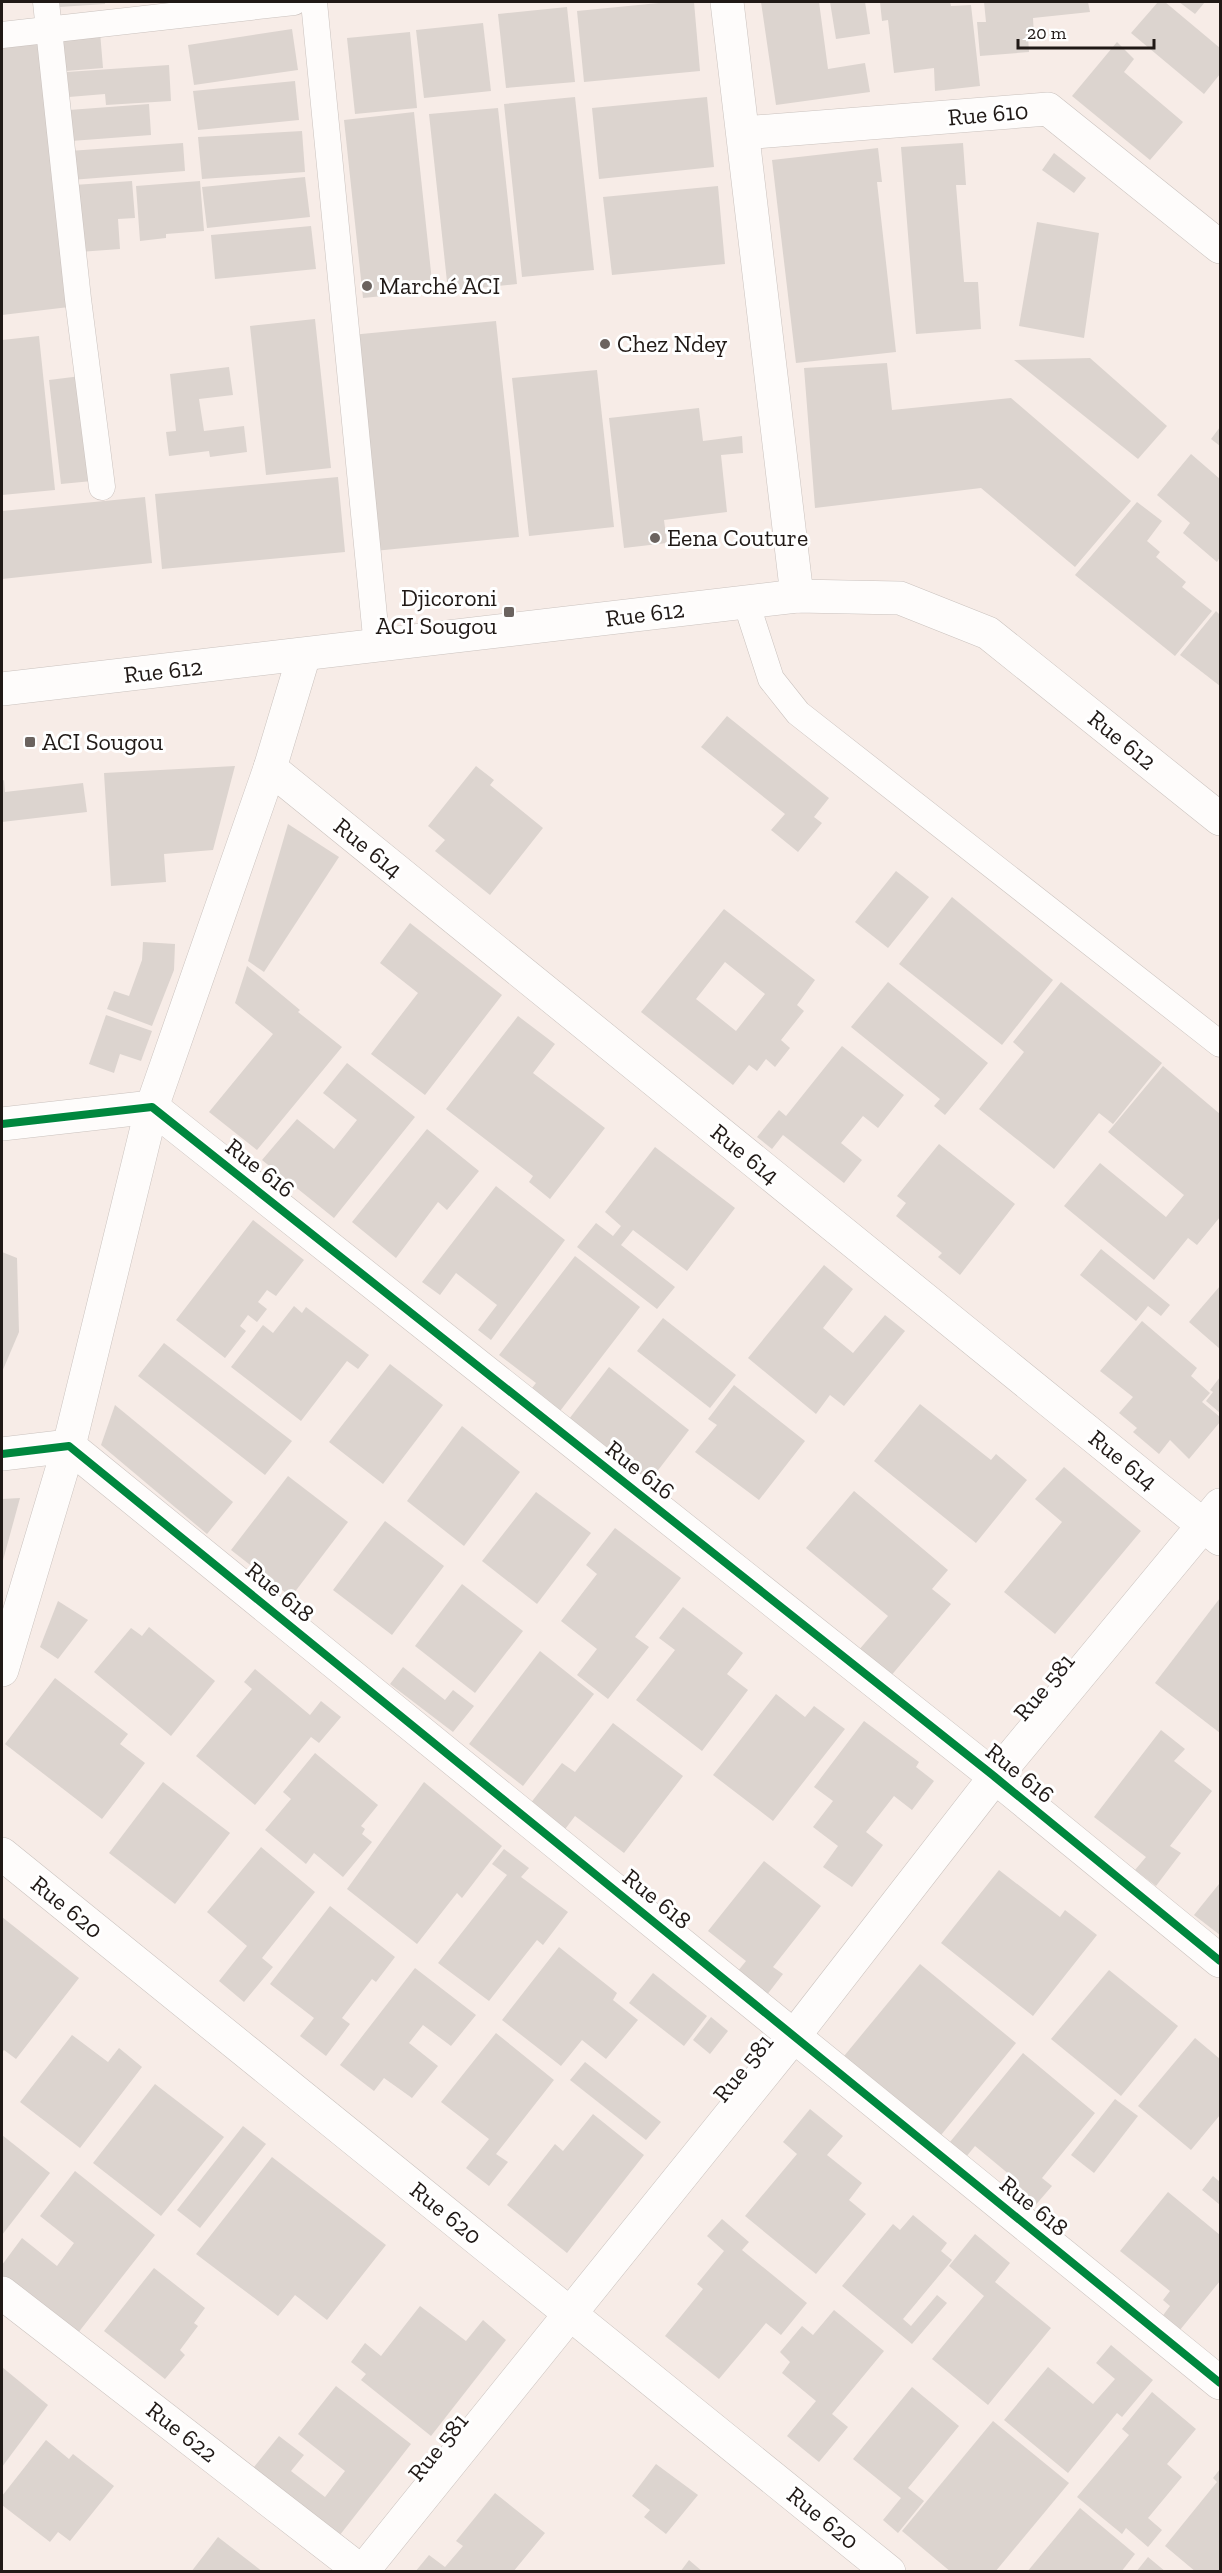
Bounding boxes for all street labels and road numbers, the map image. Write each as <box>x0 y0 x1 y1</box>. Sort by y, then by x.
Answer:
street label: Rue 610 <box>946 96 1029 131</box>
street label: Rue 612 <box>604 594 686 633</box>
street label: Rue 612 <box>122 652 204 689</box>
street label: Rue 612 <box>1082 703 1162 776</box>
street label: Rue 614 <box>328 811 409 884</box>
street label: Rue 614 <box>705 1117 786 1190</box>
street label: Rue 616 <box>220 1132 301 1204</box>
street label: Rue 614 <box>1083 1423 1164 1496</box>
street label: Rue 616 <box>600 1434 681 1506</box>
street label: Rue 618 <box>240 1555 320 1628</box>
street label: Rue 581 <box>1007 1647 1080 1726</box>
street label: Rue 616 <box>980 1736 1060 1809</box>
street label: Rue 618 <box>617 1862 697 1935</box>
street label: Rue 620 <box>26 1869 109 1944</box>
street label: Rue 581 <box>706 2028 779 2108</box>
street label: Rue 618 <box>994 2169 1074 2242</box>
street label: Rue 620 <box>405 2175 488 2250</box>
street label: Rue 622 <box>141 2395 224 2468</box>
street label: Rue 581 <box>401 2407 474 2487</box>
street label: Rue 620 <box>782 2480 865 2555</box>

